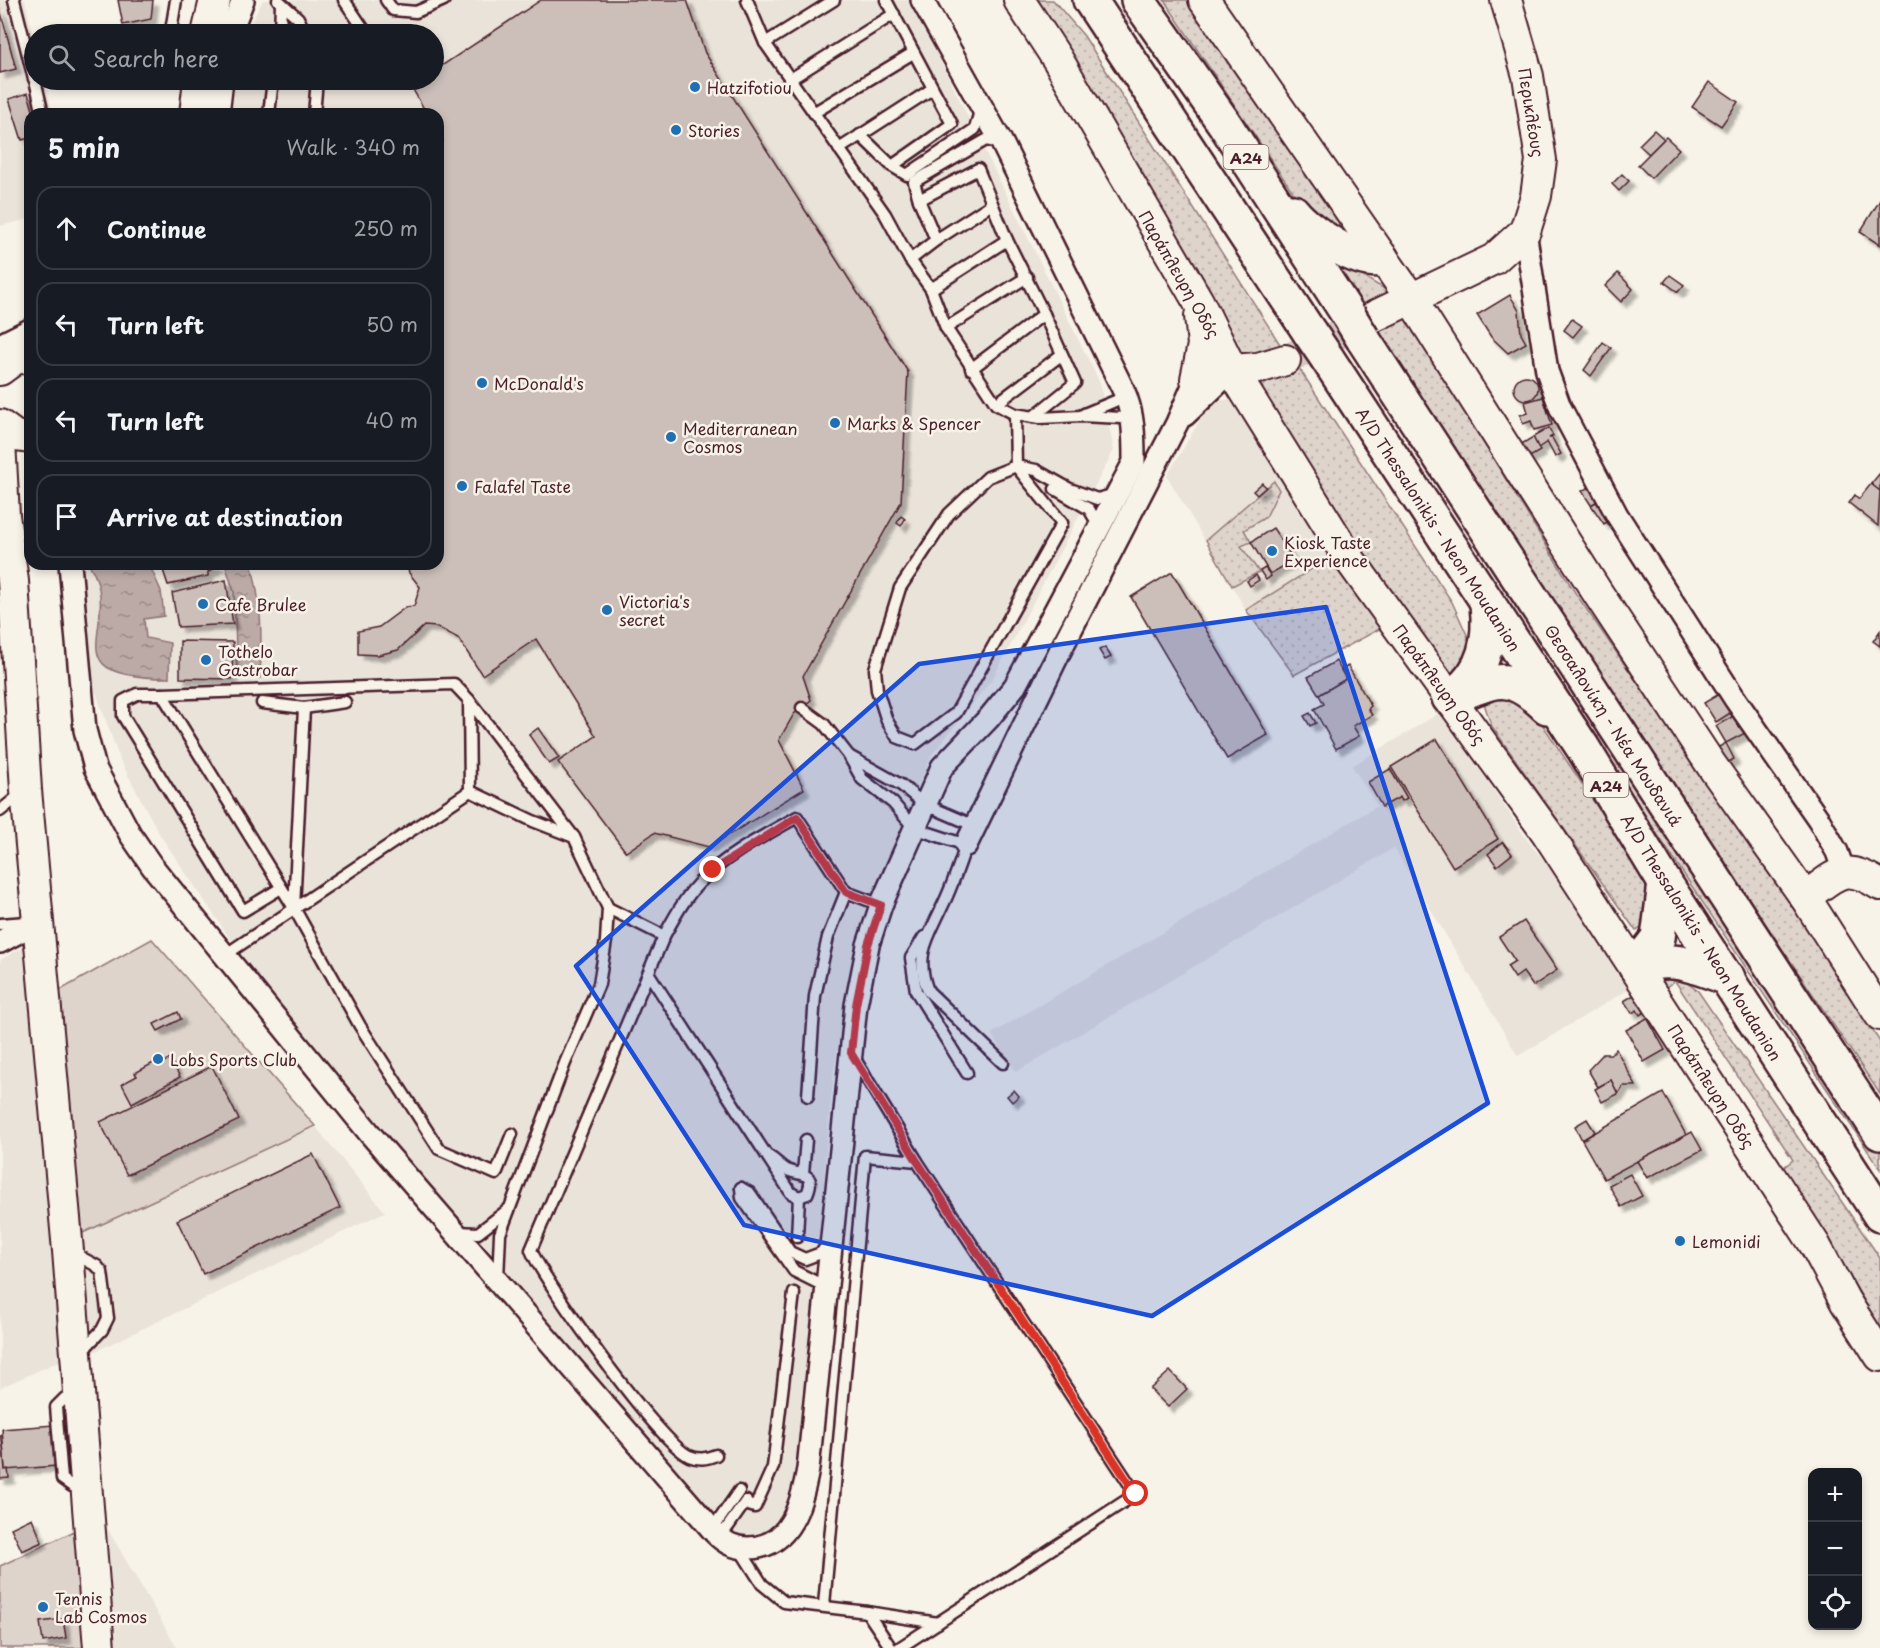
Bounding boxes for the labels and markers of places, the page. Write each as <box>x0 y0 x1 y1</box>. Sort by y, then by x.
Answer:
place label: Hatzifotiou <box>707 75 792 99</box>
marker: Hatzifotiou <box>688 80 702 94</box>
place label: Stories <box>688 118 740 142</box>
marker: Stories <box>669 123 683 137</box>
place label: McDonald's <box>494 371 584 395</box>
marker: McDonald's <box>475 376 489 390</box>
place label: Marks & Spencer <box>847 411 981 435</box>
place label: Mediterranean Cosmos <box>683 416 797 458</box>
marker: Marks & Spencer <box>828 416 842 430</box>
marker: Mediterranean Cosmos <box>664 430 678 444</box>
place label: Falafel Taste <box>474 474 571 498</box>
marker: Falafel Taste <box>455 479 469 493</box>
place label: Kiosk Taste Experience <box>1284 530 1371 572</box>
marker: Kiosk Taste Experience <box>1265 544 1279 558</box>
place label: Victoria's secret <box>619 589 690 631</box>
place label: Cafe Brulee <box>215 592 307 616</box>
marker: Cafe Brulee <box>196 597 210 611</box>
marker: Victoria's secret <box>600 603 614 617</box>
place label: Tothelo Gastrobar <box>218 639 298 681</box>
marker: Tothelo Gastrobar <box>199 653 213 667</box>
place label: Lobs Sports Club <box>170 1047 297 1071</box>
marker: Lobs Sports Club <box>151 1052 165 1066</box>
place label: Lemonidi <box>1692 1229 1761 1253</box>
marker: Lemonidi <box>1673 1234 1687 1248</box>
place label: Tennis Lab Cosmos <box>55 1586 147 1628</box>
marker: Tennis Lab Cosmos <box>36 1600 50 1614</box>

